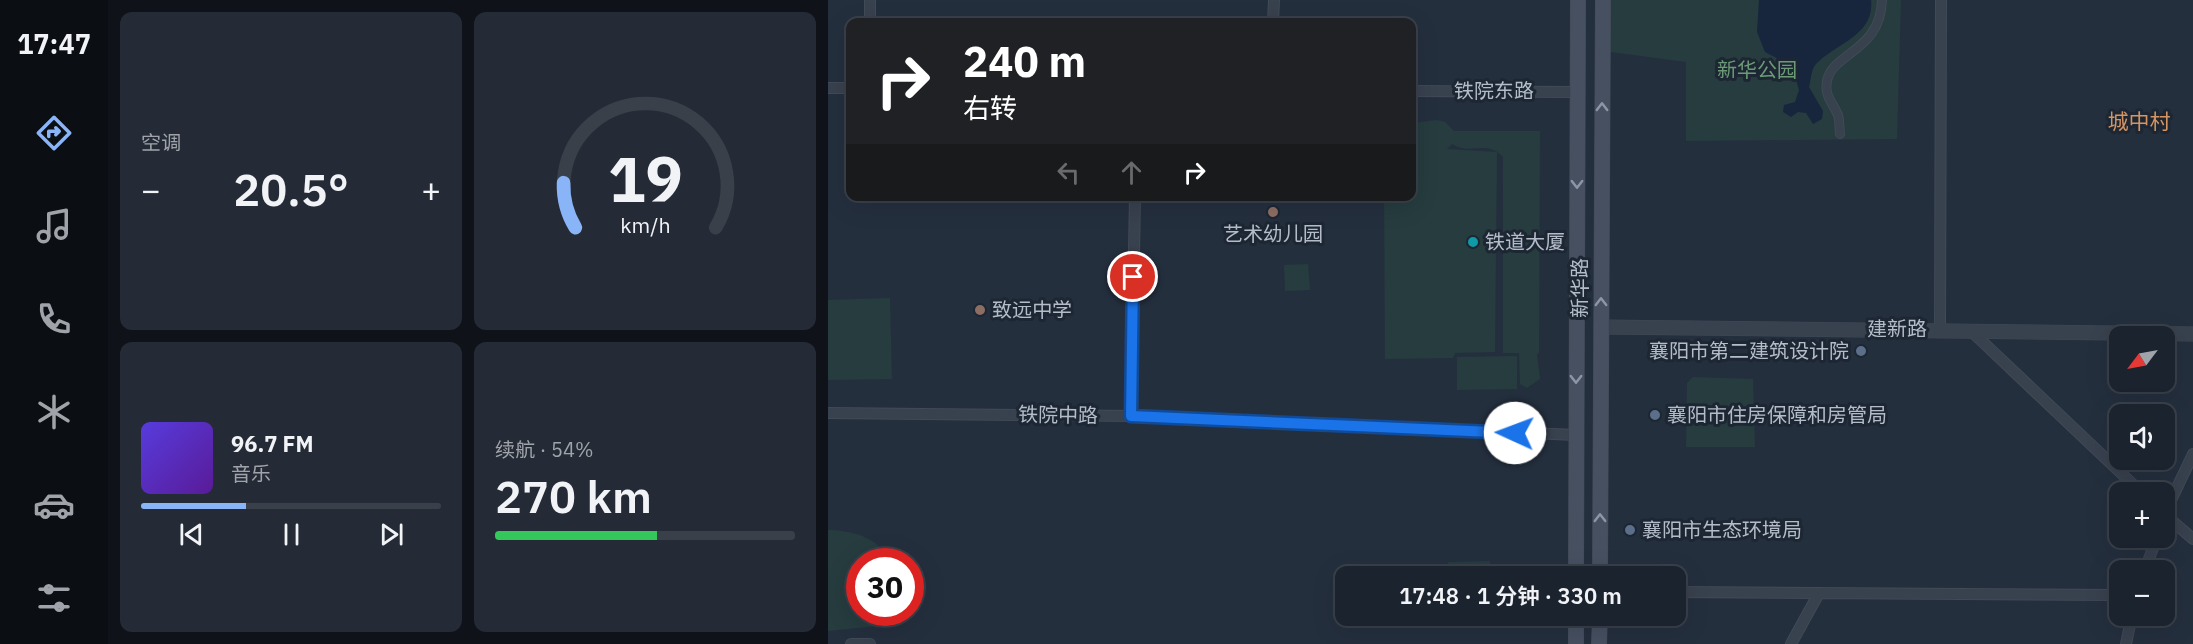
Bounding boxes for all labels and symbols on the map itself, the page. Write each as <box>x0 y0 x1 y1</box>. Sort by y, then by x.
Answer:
park label: 新华公园 <box>1717 56 1797 83</box>
street label: 铁院东路 <box>1454 77 1534 104</box>
one-way arrow <box>1596 102 1608 111</box>
district label: 城中村 <box>2108 107 2171 135</box>
one-way arrow <box>1571 180 1583 189</box>
marker: 艺术幼儿园 <box>1266 205 1280 219</box>
place label: 艺术幼儿园 <box>1223 220 1323 247</box>
place label: 铁道大厦 <box>1485 228 1565 255</box>
marker: 铁道大厦 <box>1466 235 1480 249</box>
pin <box>1107 251 1158 302</box>
street label: 新华路 <box>1566 258 1593 318</box>
place label: 致远中学 <box>992 296 1072 323</box>
one-way arrow <box>1595 297 1607 306</box>
marker: 致远中学 <box>973 303 987 317</box>
street label: 建新路 <box>1867 315 1927 342</box>
north arrow <box>2109 326 2175 392</box>
place label: 襄阳市第二建筑设计院 <box>1649 337 1849 364</box>
marker: 襄阳市第二建筑设计院 <box>1854 344 1868 358</box>
one-way arrow <box>1570 375 1582 384</box>
street label: 铁院中路 <box>1018 400 1098 429</box>
position arrow <box>1483 401 1547 465</box>
place label: 襄阳市住房保障和房管局 <box>1667 401 1887 428</box>
marker: 襄阳市住房保障和房管局 <box>1648 408 1662 422</box>
one-way arrow <box>1594 513 1606 522</box>
place label: 襄阳市生态环境局 <box>1642 516 1802 543</box>
marker: 襄阳市生态环境局 <box>1623 523 1637 537</box>
speed limit sign: 30 <box>846 548 924 626</box>

